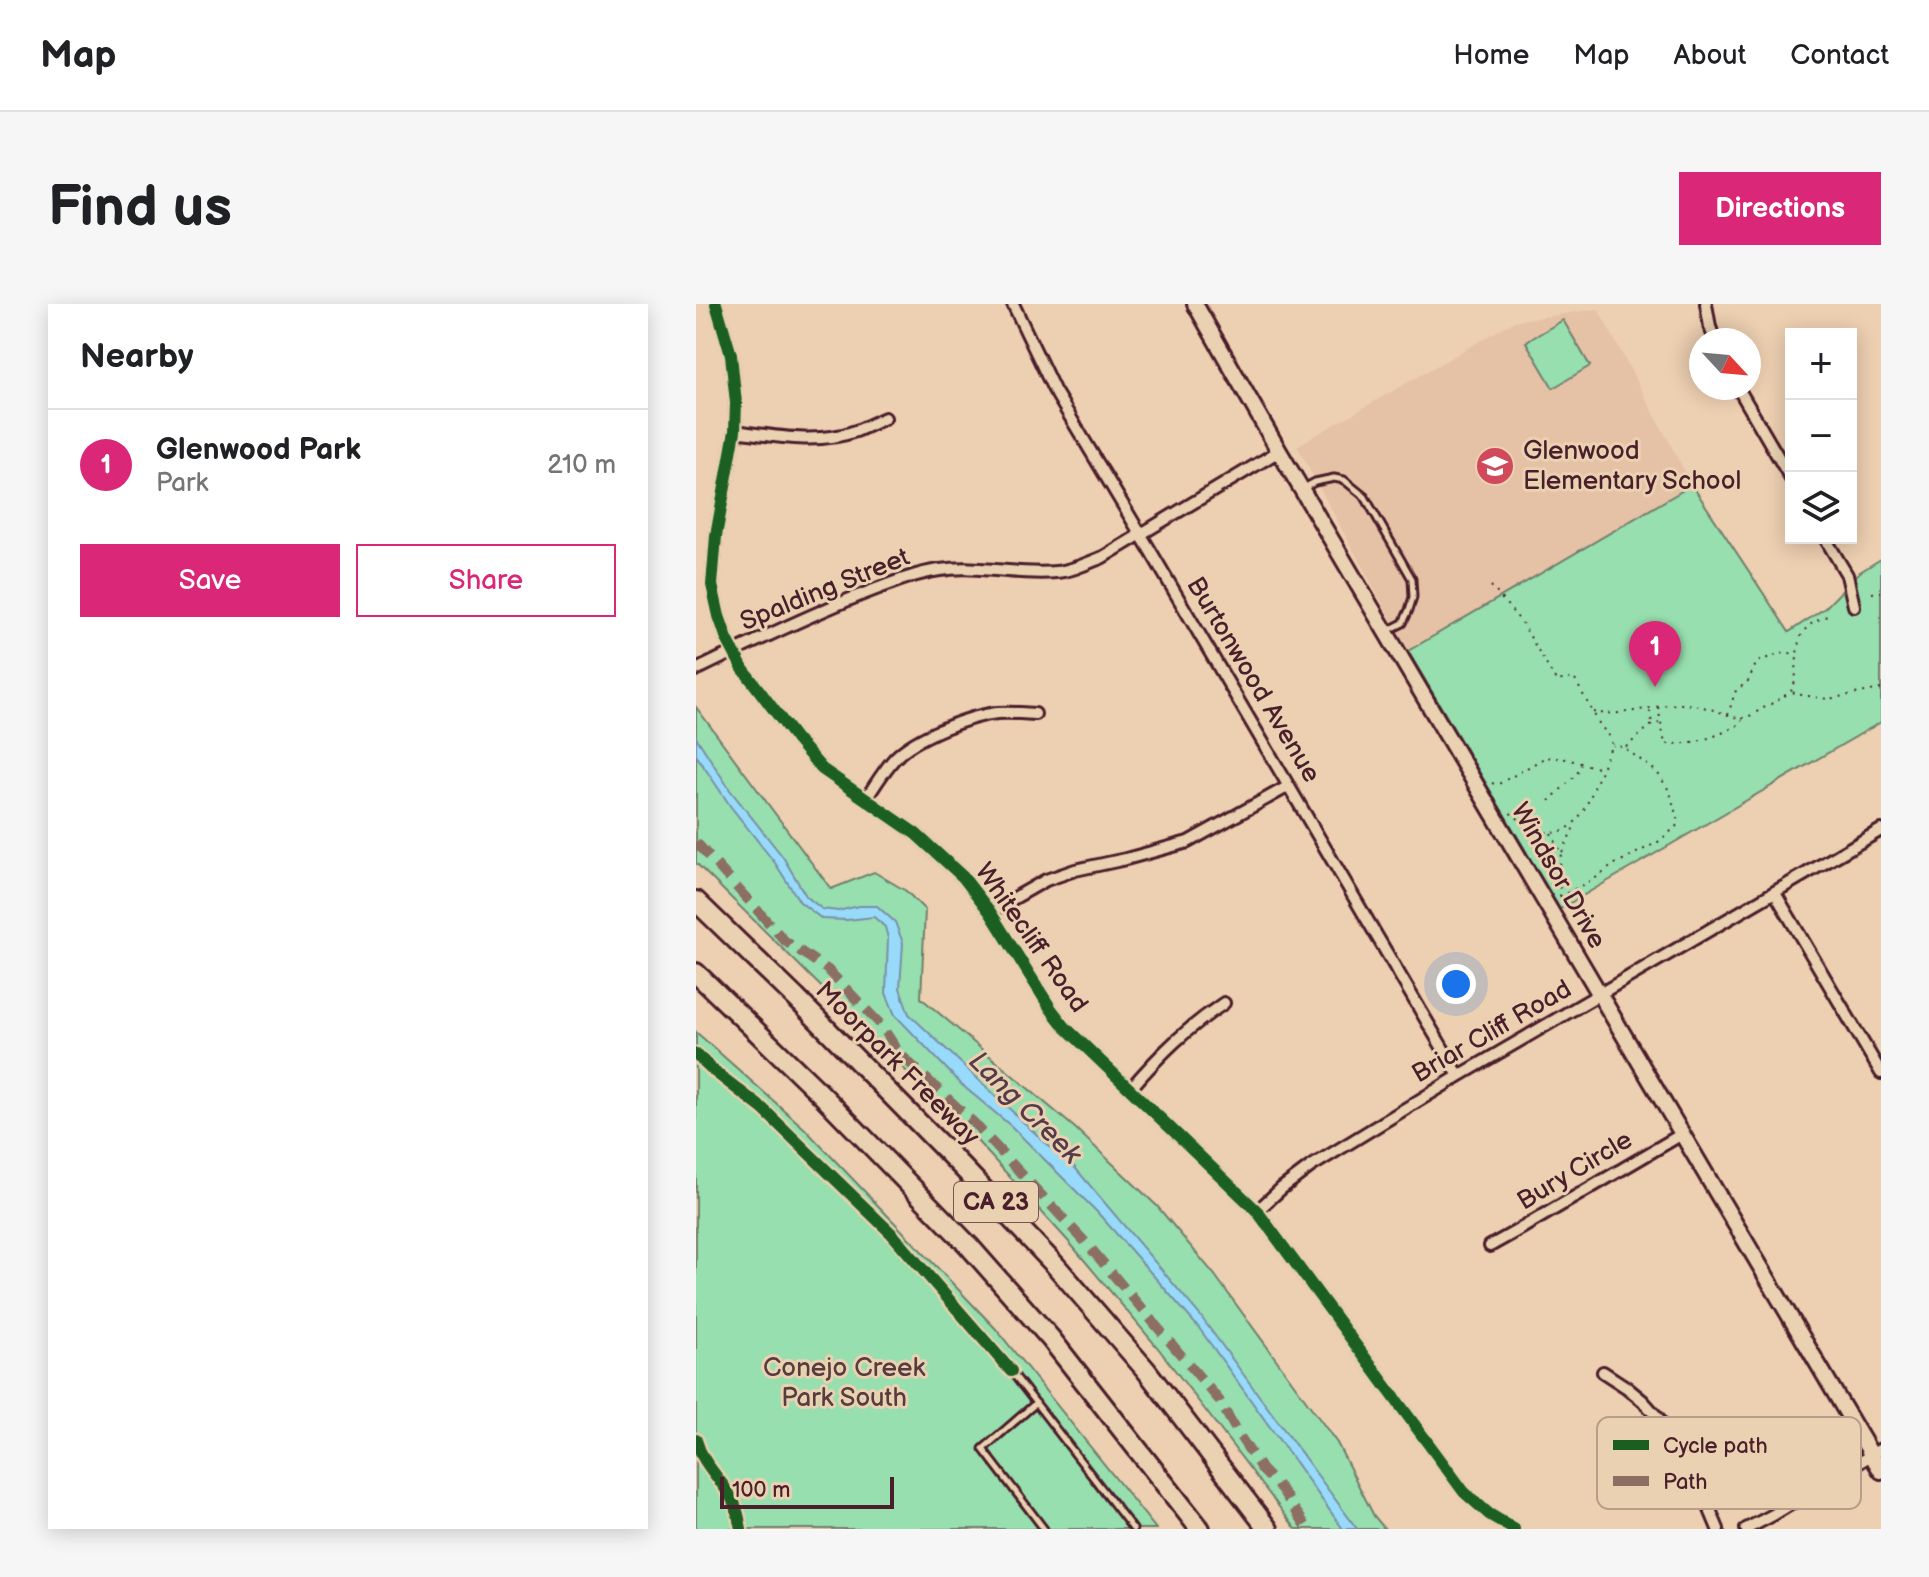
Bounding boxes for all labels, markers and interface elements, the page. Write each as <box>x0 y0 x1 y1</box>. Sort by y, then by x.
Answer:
text: Map <box>40 33 116 78</box>
text: Home <box>1453 39 1529 72</box>
text: Map <box>1573 39 1630 72</box>
text: About <box>1674 39 1746 72</box>
text: Contact <box>1790 39 1889 72</box>
button: Directions <box>1679 172 1881 245</box>
text: Find us <box>48 175 232 242</box>
north arrow <box>1689 328 1761 400</box>
map controls <box>1785 328 1857 544</box>
button: + <box>1785 328 1857 400</box>
text: Nearby <box>80 336 194 377</box>
button: − <box>1785 400 1857 472</box>
text: Glenwood Park <box>156 432 361 468</box>
place label: Glenwood Elementary School <box>1523 436 1741 497</box>
school or university icon: Glenwood Elementary School <box>1474 445 1516 487</box>
text: 1 <box>101 450 111 481</box>
text: 210 m <box>547 450 616 481</box>
text: Park <box>156 468 208 499</box>
button: layers <box>1785 472 1857 544</box>
street label: Spalding Street <box>736 542 914 638</box>
button: Save <box>80 544 340 617</box>
button: Share <box>356 544 616 617</box>
street label: Burtonwood Avenue <box>1179 572 1327 788</box>
pin: 1 <box>1629 621 1681 687</box>
street label: Windsor Drive <box>1504 798 1612 954</box>
street label: Whitecliff Road <box>968 857 1094 1019</box>
your location <box>1436 964 1476 1004</box>
street label: Briar Cliff Road <box>1407 974 1577 1090</box>
street label: Moorpark Freeway <box>809 976 986 1153</box>
water label: Lang Creek <box>962 1045 1089 1172</box>
street label: Bury Circle <box>1512 1125 1638 1217</box>
road number: CA 23 <box>954 1182 1038 1222</box>
park label: Conejo Creek Park South <box>763 1353 925 1414</box>
legend <box>1597 1417 1861 1509</box>
text: Cycle path <box>1663 1433 1768 1460</box>
text: Path <box>1663 1469 1707 1496</box>
scale bar <box>720 1473 894 1509</box>
text: 100 m <box>732 1477 791 1504</box>

